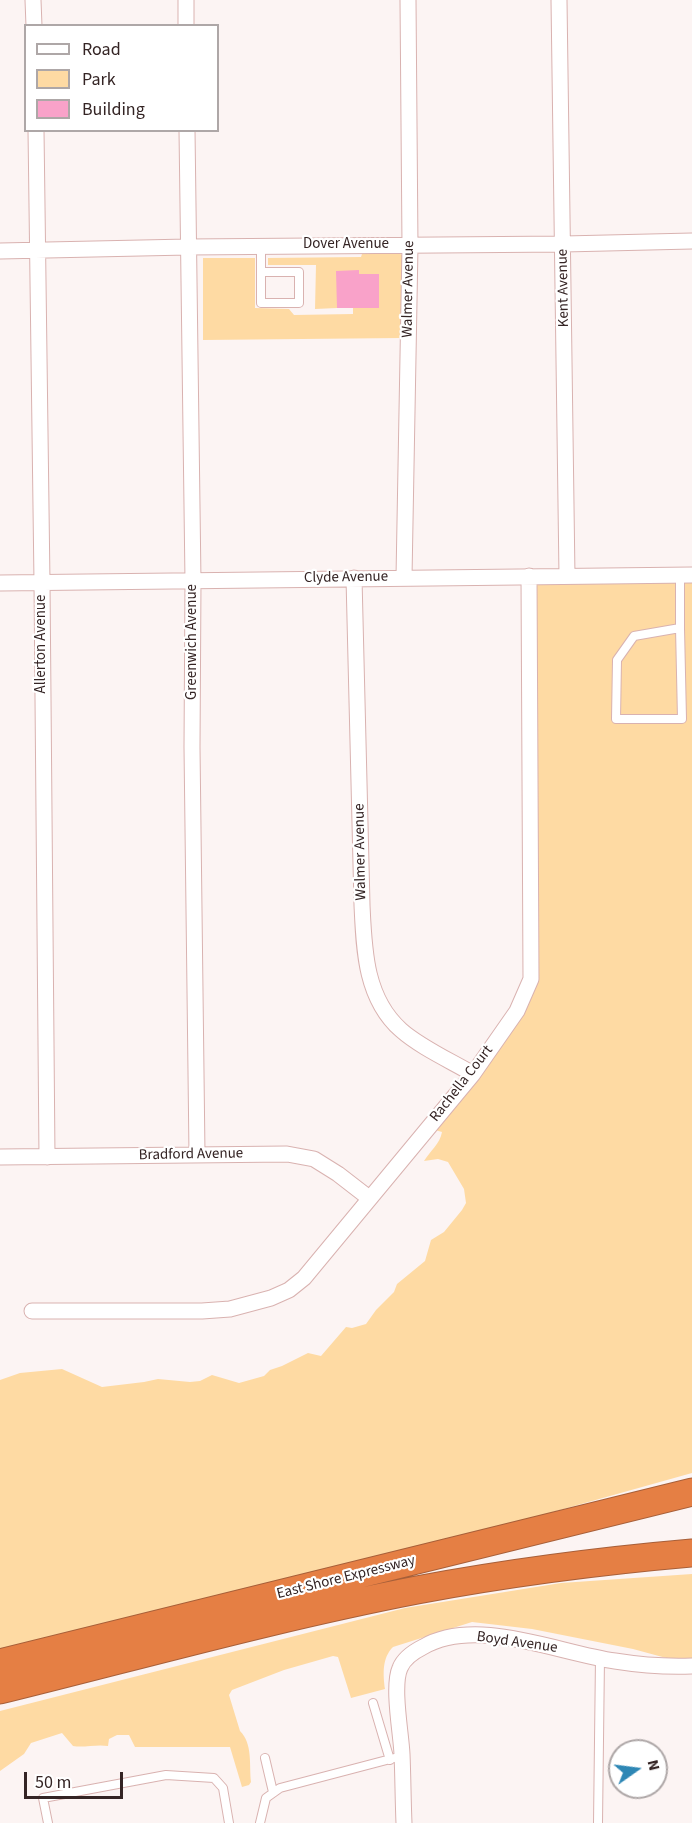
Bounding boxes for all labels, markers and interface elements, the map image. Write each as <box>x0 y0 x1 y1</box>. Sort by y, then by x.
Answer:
legend <box>24 24 219 132</box>
text: Road <box>82 37 121 62</box>
text: Park <box>82 67 116 92</box>
text: Building <box>82 97 145 122</box>
street label: Dover Avenue <box>303 236 389 254</box>
street label: Walmer Avenue <box>399 240 419 338</box>
street label: Kent Avenue <box>554 249 574 327</box>
street label: Clyde Avenue <box>304 568 388 588</box>
street label: Greenwich Avenue <box>184 584 202 700</box>
street label: Allerton Avenue <box>33 595 51 693</box>
street label: Walmer Avenue <box>351 803 371 901</box>
street label: Rachella Court <box>427 1042 497 1126</box>
street label: Bradford Avenue <box>139 1145 243 1165</box>
street label: East Shore Expressway <box>275 1552 417 1604</box>
street label: Boyd Avenue <box>475 1628 559 1658</box>
north arrow <box>608 1739 668 1799</box>
text: N <box>642 1757 665 1773</box>
scale bar <box>27 1760 126 1798</box>
text: 50 m <box>35 1770 71 1795</box>

